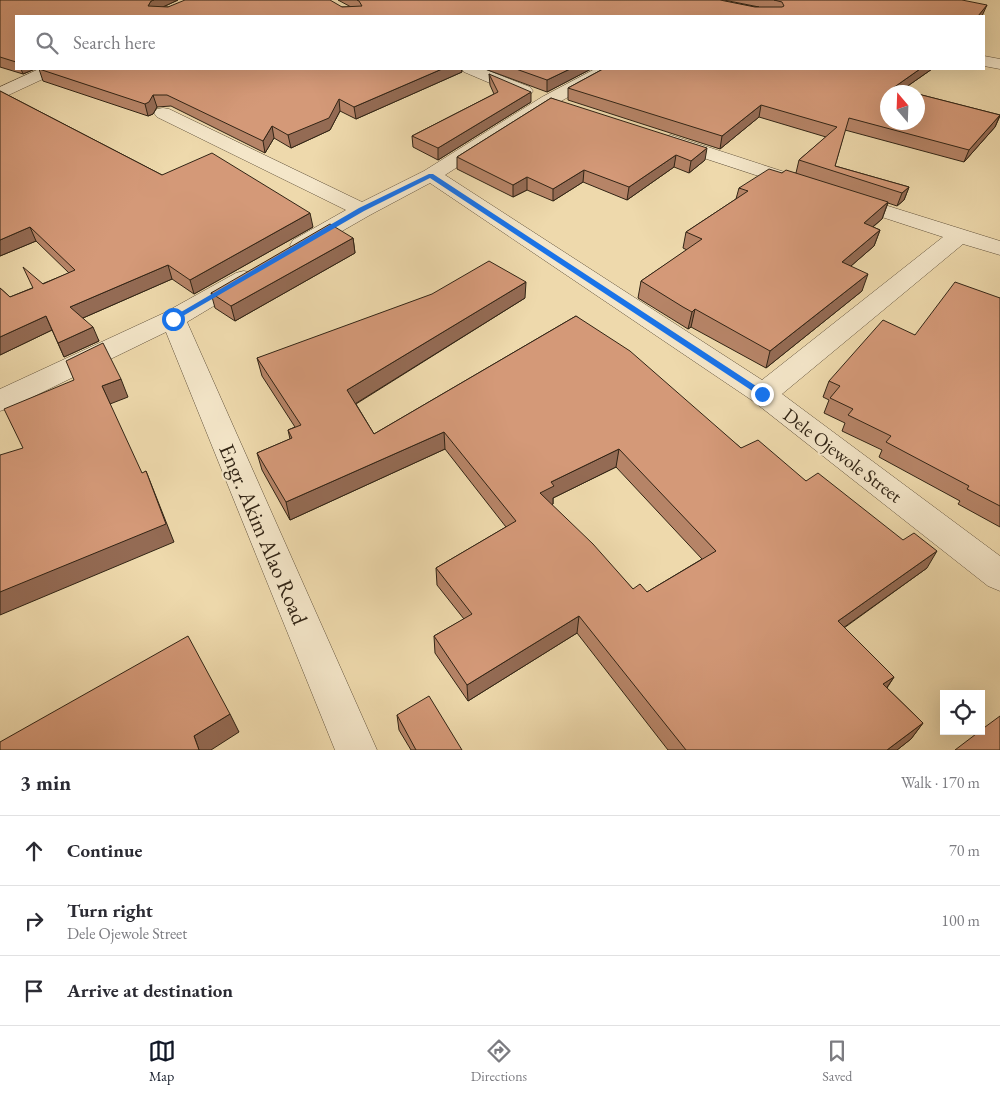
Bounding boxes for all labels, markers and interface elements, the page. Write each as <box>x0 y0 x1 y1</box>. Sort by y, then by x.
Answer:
search box <box>15 15 985 70</box>
icon: search <box>33 29 61 57</box>
text: Search here <box>73 30 155 55</box>
north arrow <box>880 85 925 130</box>
route start <box>162 308 185 331</box>
route end <box>751 383 774 406</box>
street label: Dele Ojewole Street <box>778 402 907 508</box>
street label: Engr. Akim Alao Road <box>212 439 315 630</box>
map controls <box>940 690 985 735</box>
button: locate <box>940 690 985 735</box>
text: 3 min <box>20 769 71 796</box>
text: Walk · 170 m <box>901 772 980 793</box>
icon: ahead <box>20 837 48 865</box>
text: Continue <box>67 838 142 863</box>
text: 70 m <box>949 840 980 861</box>
text: Turn right <box>67 898 153 923</box>
icon: right <box>20 907 48 935</box>
text: 100 m <box>941 910 980 931</box>
text: Dele Ojewole Street <box>67 923 187 944</box>
icon: arrive <box>20 977 48 1005</box>
text: Arrive at destination <box>67 978 233 1003</box>
tab: Map <box>148 1037 176 1085</box>
tab: Directions <box>471 1037 527 1085</box>
tab: Saved <box>822 1037 852 1085</box>

